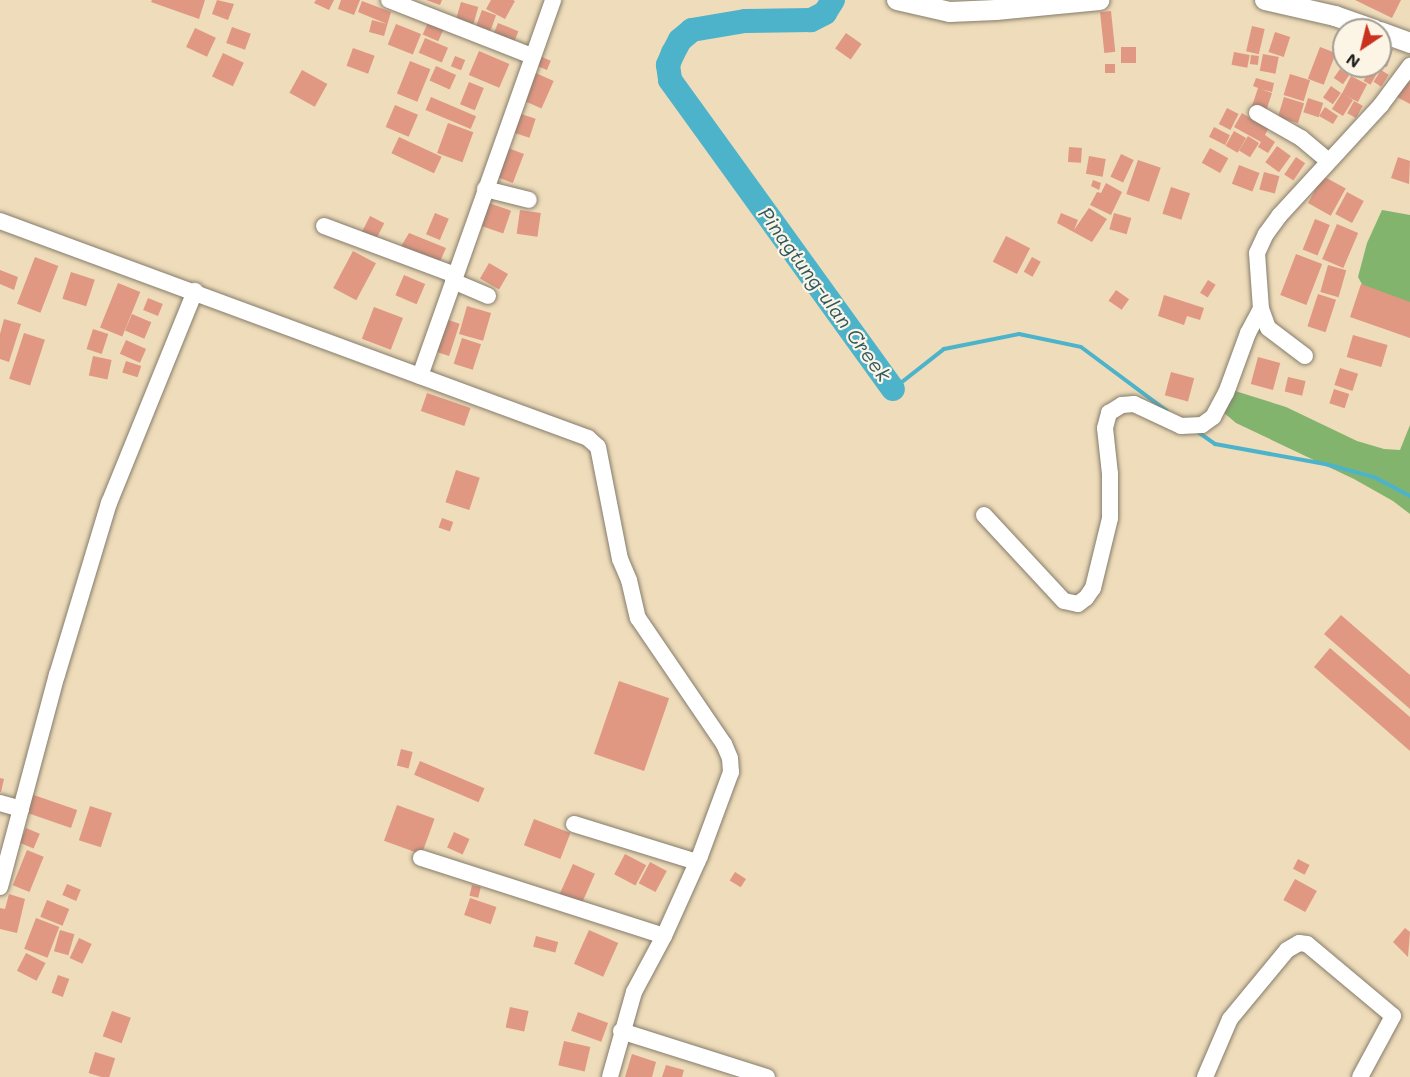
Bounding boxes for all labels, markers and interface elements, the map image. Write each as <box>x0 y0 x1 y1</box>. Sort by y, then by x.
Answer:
north arrow <box>1332 18 1392 78</box>
text: N <box>1342 49 1364 74</box>
water label: Pinagtung-ulan Creek <box>754 202 896 386</box>

